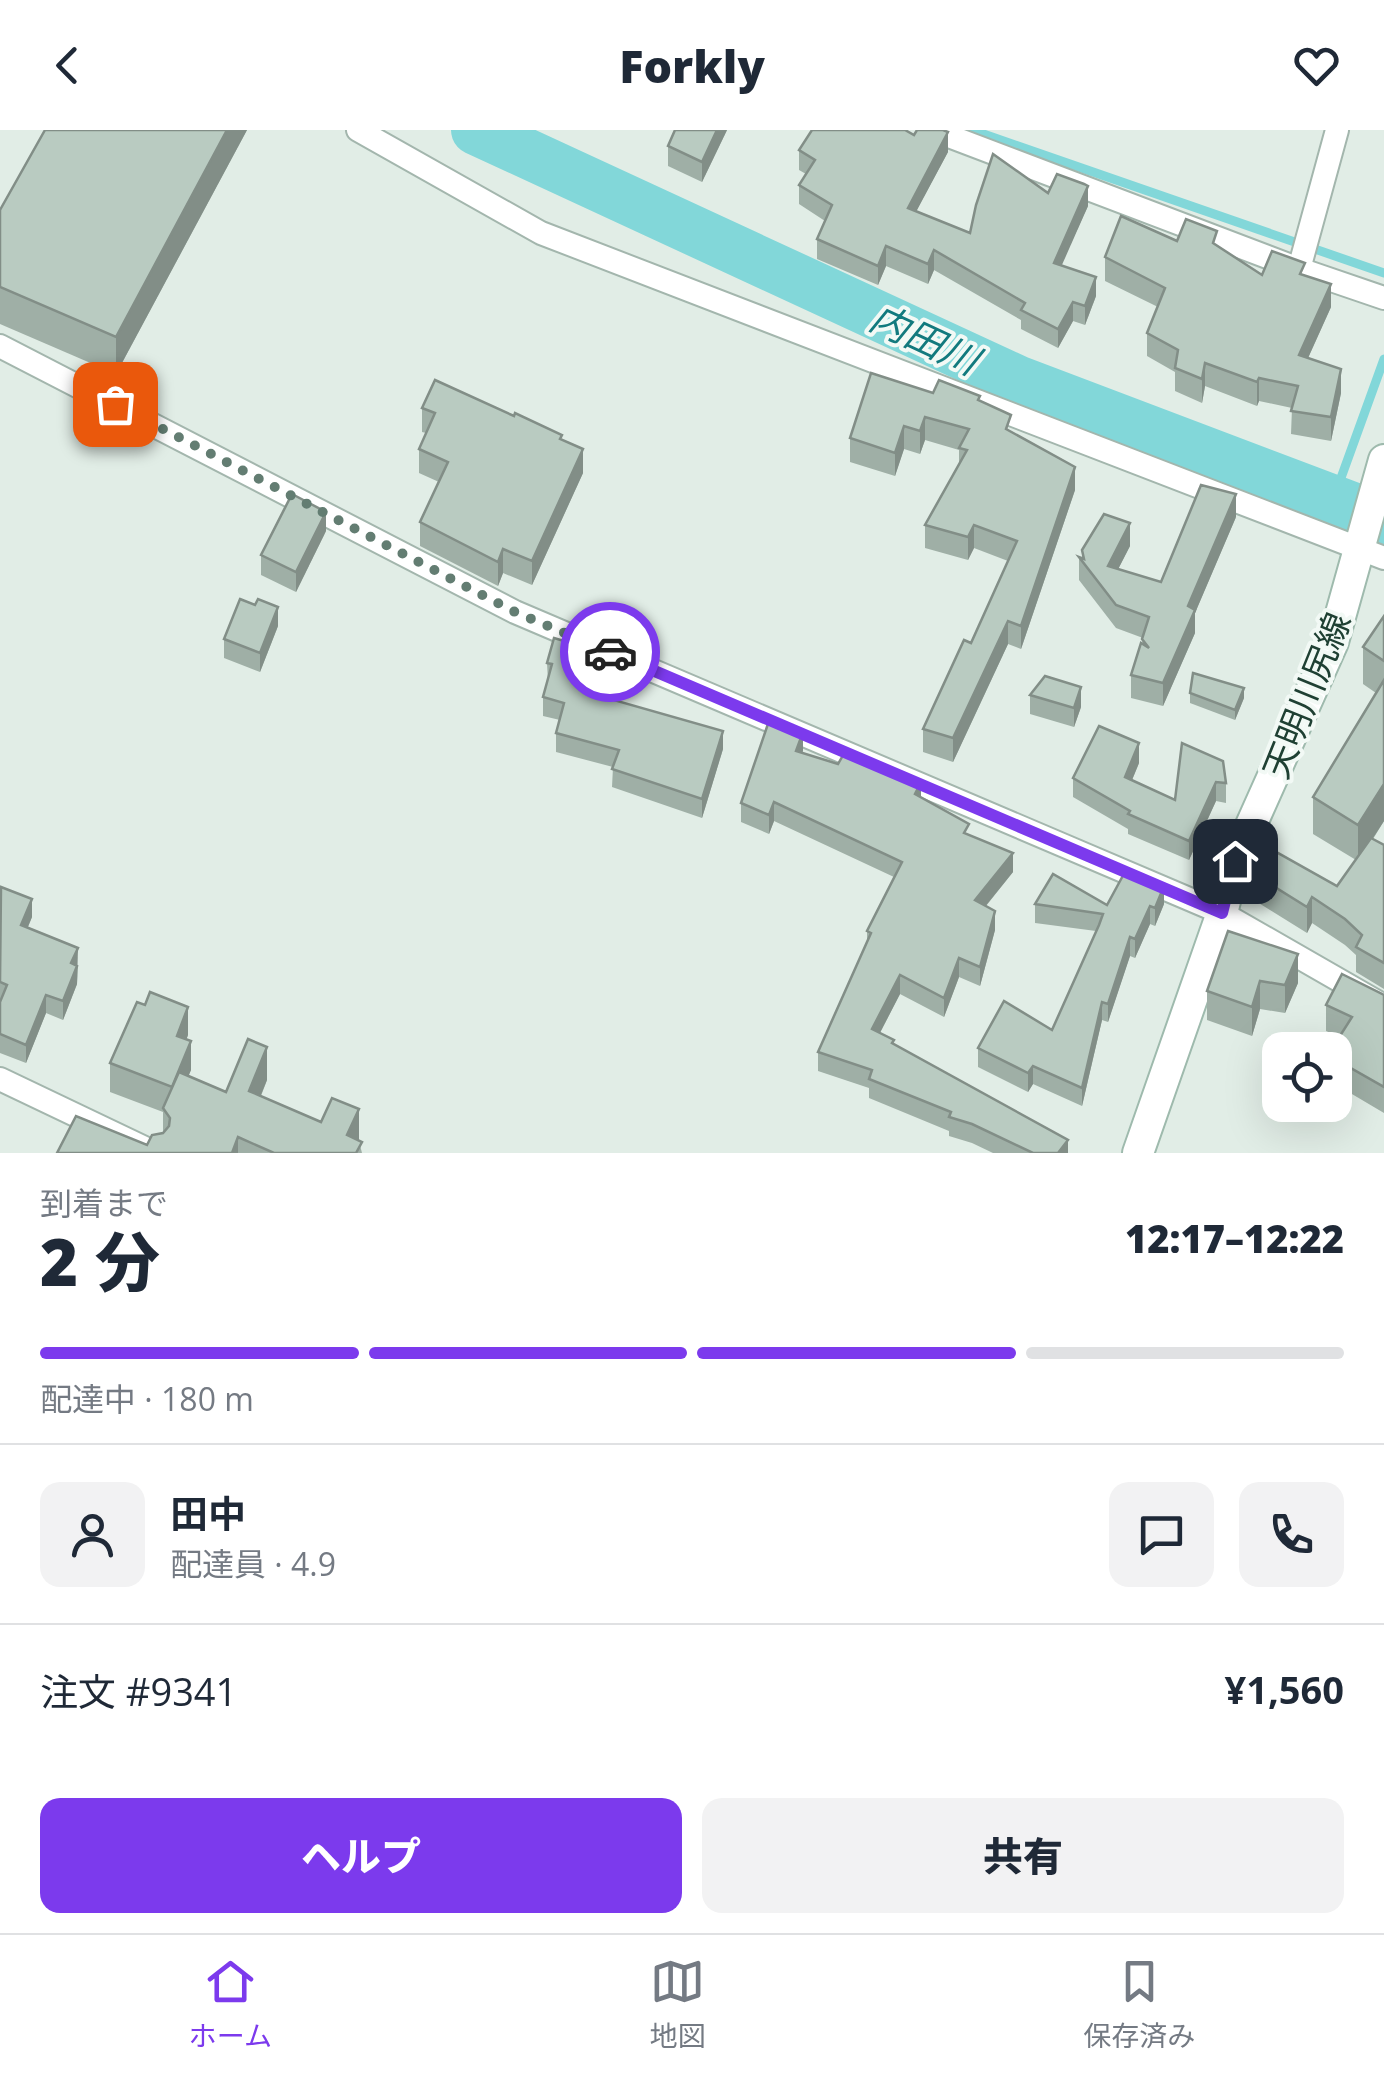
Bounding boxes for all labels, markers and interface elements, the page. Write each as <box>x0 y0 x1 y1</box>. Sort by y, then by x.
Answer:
text: Forkly <box>619 35 765 96</box>
icon: back <box>40 38 95 93</box>
icon: heart <box>1289 38 1344 93</box>
water label: 内田川 <box>862 290 991 387</box>
pin <box>73 362 158 447</box>
icon: bag <box>88 377 143 432</box>
courier <box>560 602 660 702</box>
street label: 天明川尻線 <box>1251 605 1361 785</box>
icon: car <box>583 625 638 680</box>
pin <box>1193 819 1278 904</box>
icon: home <box>1208 834 1263 889</box>
map controls <box>1262 1032 1352 1122</box>
button: locate <box>1262 1032 1352 1122</box>
text: 到着まで <box>40 1181 168 1224</box>
text: 12:17–12:22 <box>1125 1212 1344 1264</box>
text: 2 分 <box>40 1217 160 1305</box>
text: 配達中 · 180 m <box>40 1377 254 1420</box>
button: person <box>40 1482 145 1587</box>
button: chat <box>1109 1482 1214 1587</box>
button: phone <box>1239 1482 1344 1587</box>
text: 田中 <box>170 1487 246 1539</box>
text: 配達員 · 4.9 <box>170 1542 336 1585</box>
text: ¥1,560 <box>1225 1663 1344 1715</box>
text: 注文 #9341 <box>40 1665 237 1717</box>
button: ヘルプ <box>40 1798 682 1913</box>
button: 共有 <box>702 1798 1344 1913</box>
tab: ホーム <box>189 1954 272 2054</box>
tab: 地図 <box>650 1954 706 2054</box>
tab: 保存済み <box>1083 1954 1195 2054</box>

